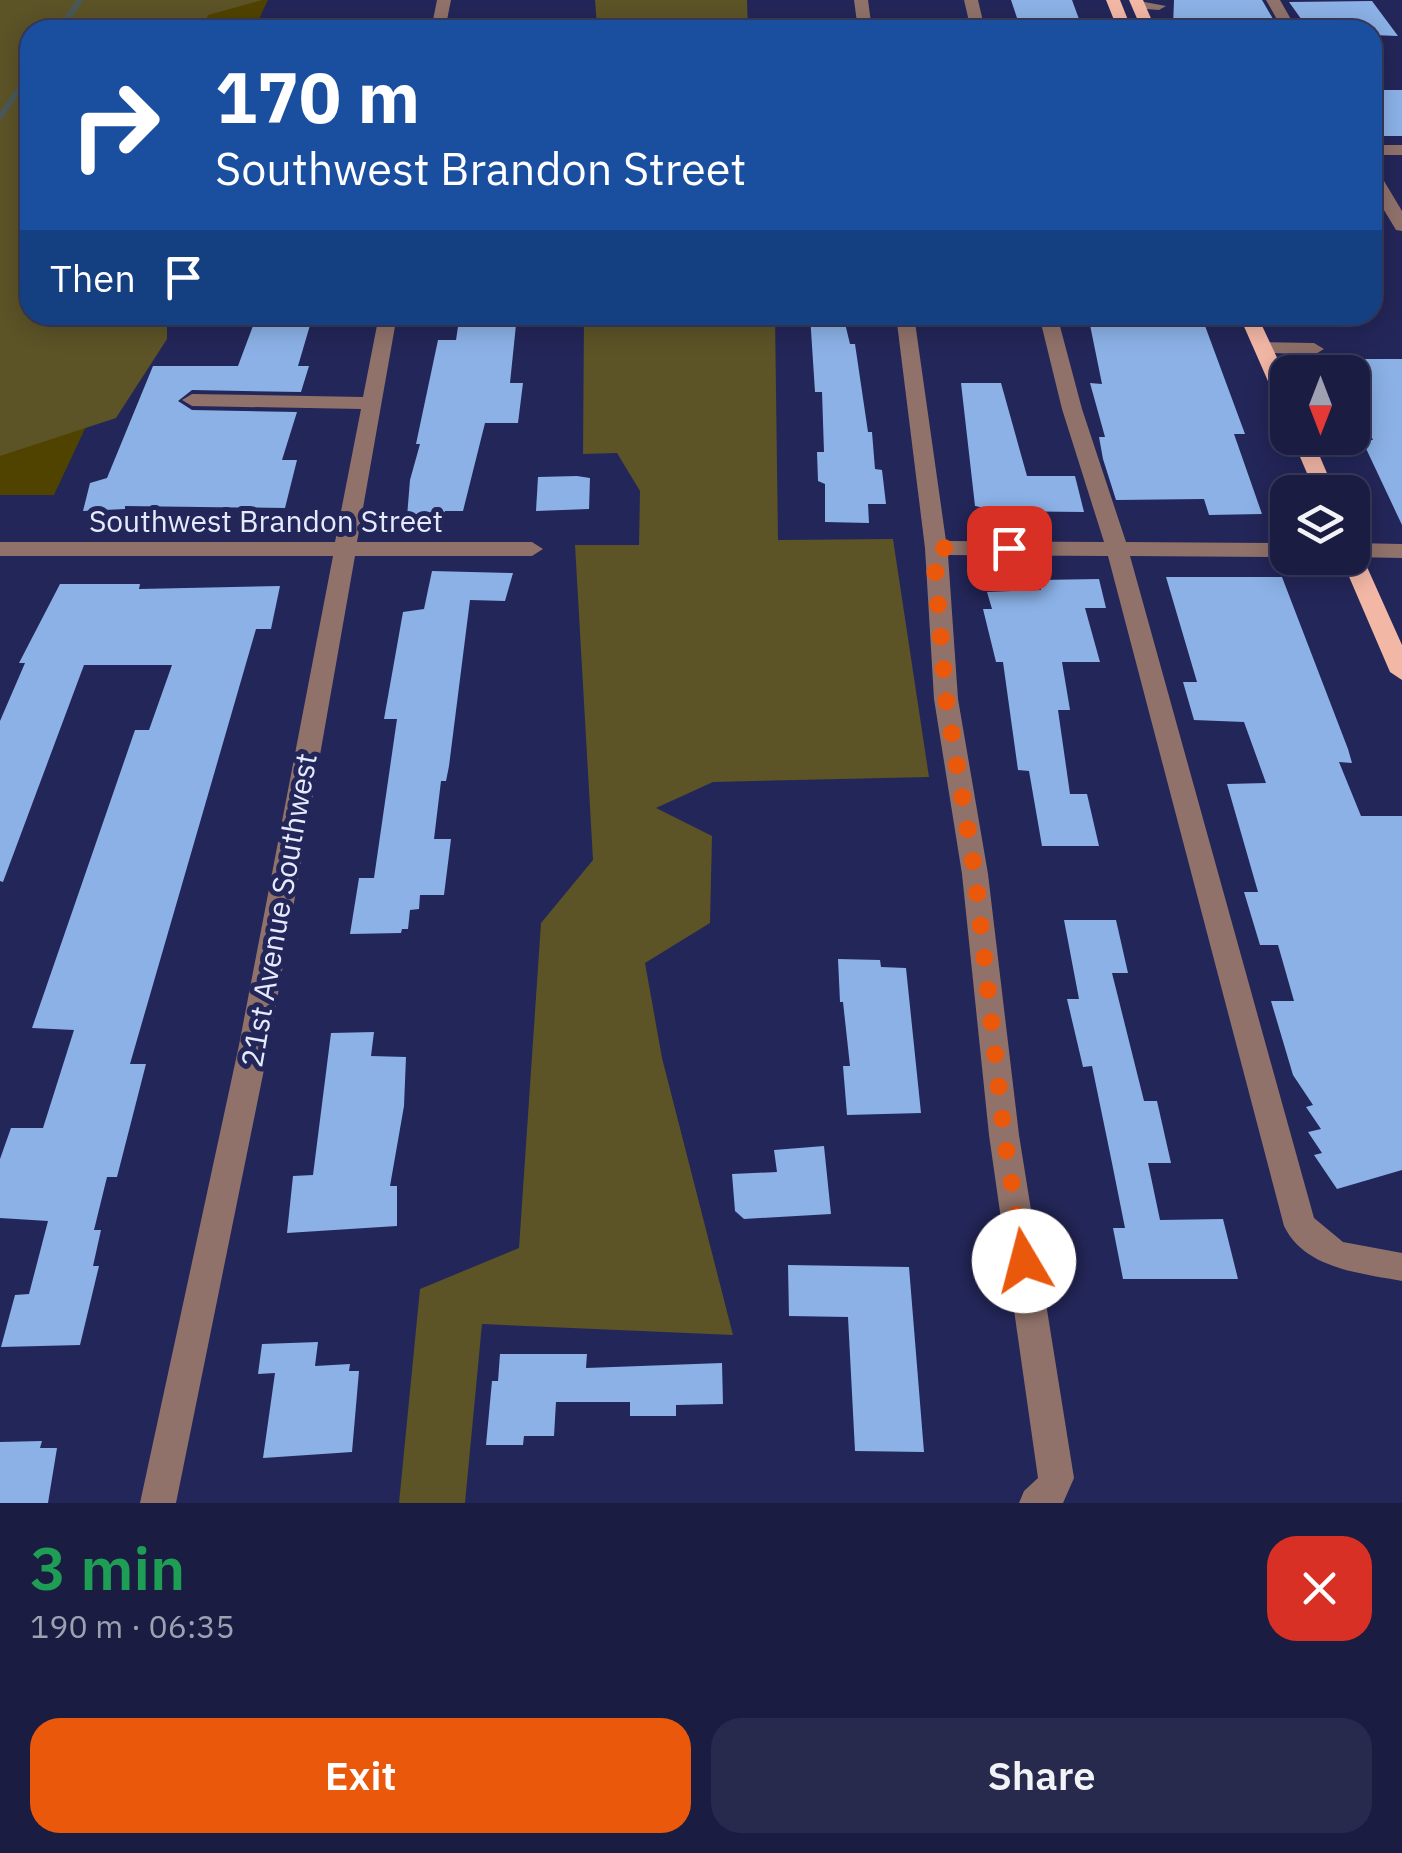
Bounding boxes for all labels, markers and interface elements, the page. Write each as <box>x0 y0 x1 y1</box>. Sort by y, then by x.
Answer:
text: 170 m <box>215 51 420 142</box>
icon: right <box>50 60 180 190</box>
text: Southwest Brandon Street <box>215 139 746 197</box>
icon: arrive <box>156 250 211 305</box>
text: Then <box>50 253 136 302</box>
north arrow <box>1270 355 1370 455</box>
map controls <box>1270 355 1370 575</box>
button: layers <box>1270 475 1370 575</box>
street label: Southwest Brandon Street <box>89 501 443 540</box>
pin <box>967 506 1052 591</box>
icon: arrive <box>982 521 1037 576</box>
street label: 21st Avenue Southwest <box>231 750 325 1070</box>
position arrow <box>972 1209 1076 1313</box>
text: 3 min <box>30 1528 185 1607</box>
button: close <box>1267 1536 1372 1641</box>
text: 190 m · 06:35 <box>30 1605 235 1647</box>
button: Exit <box>30 1718 691 1833</box>
button: Share <box>711 1718 1372 1833</box>

